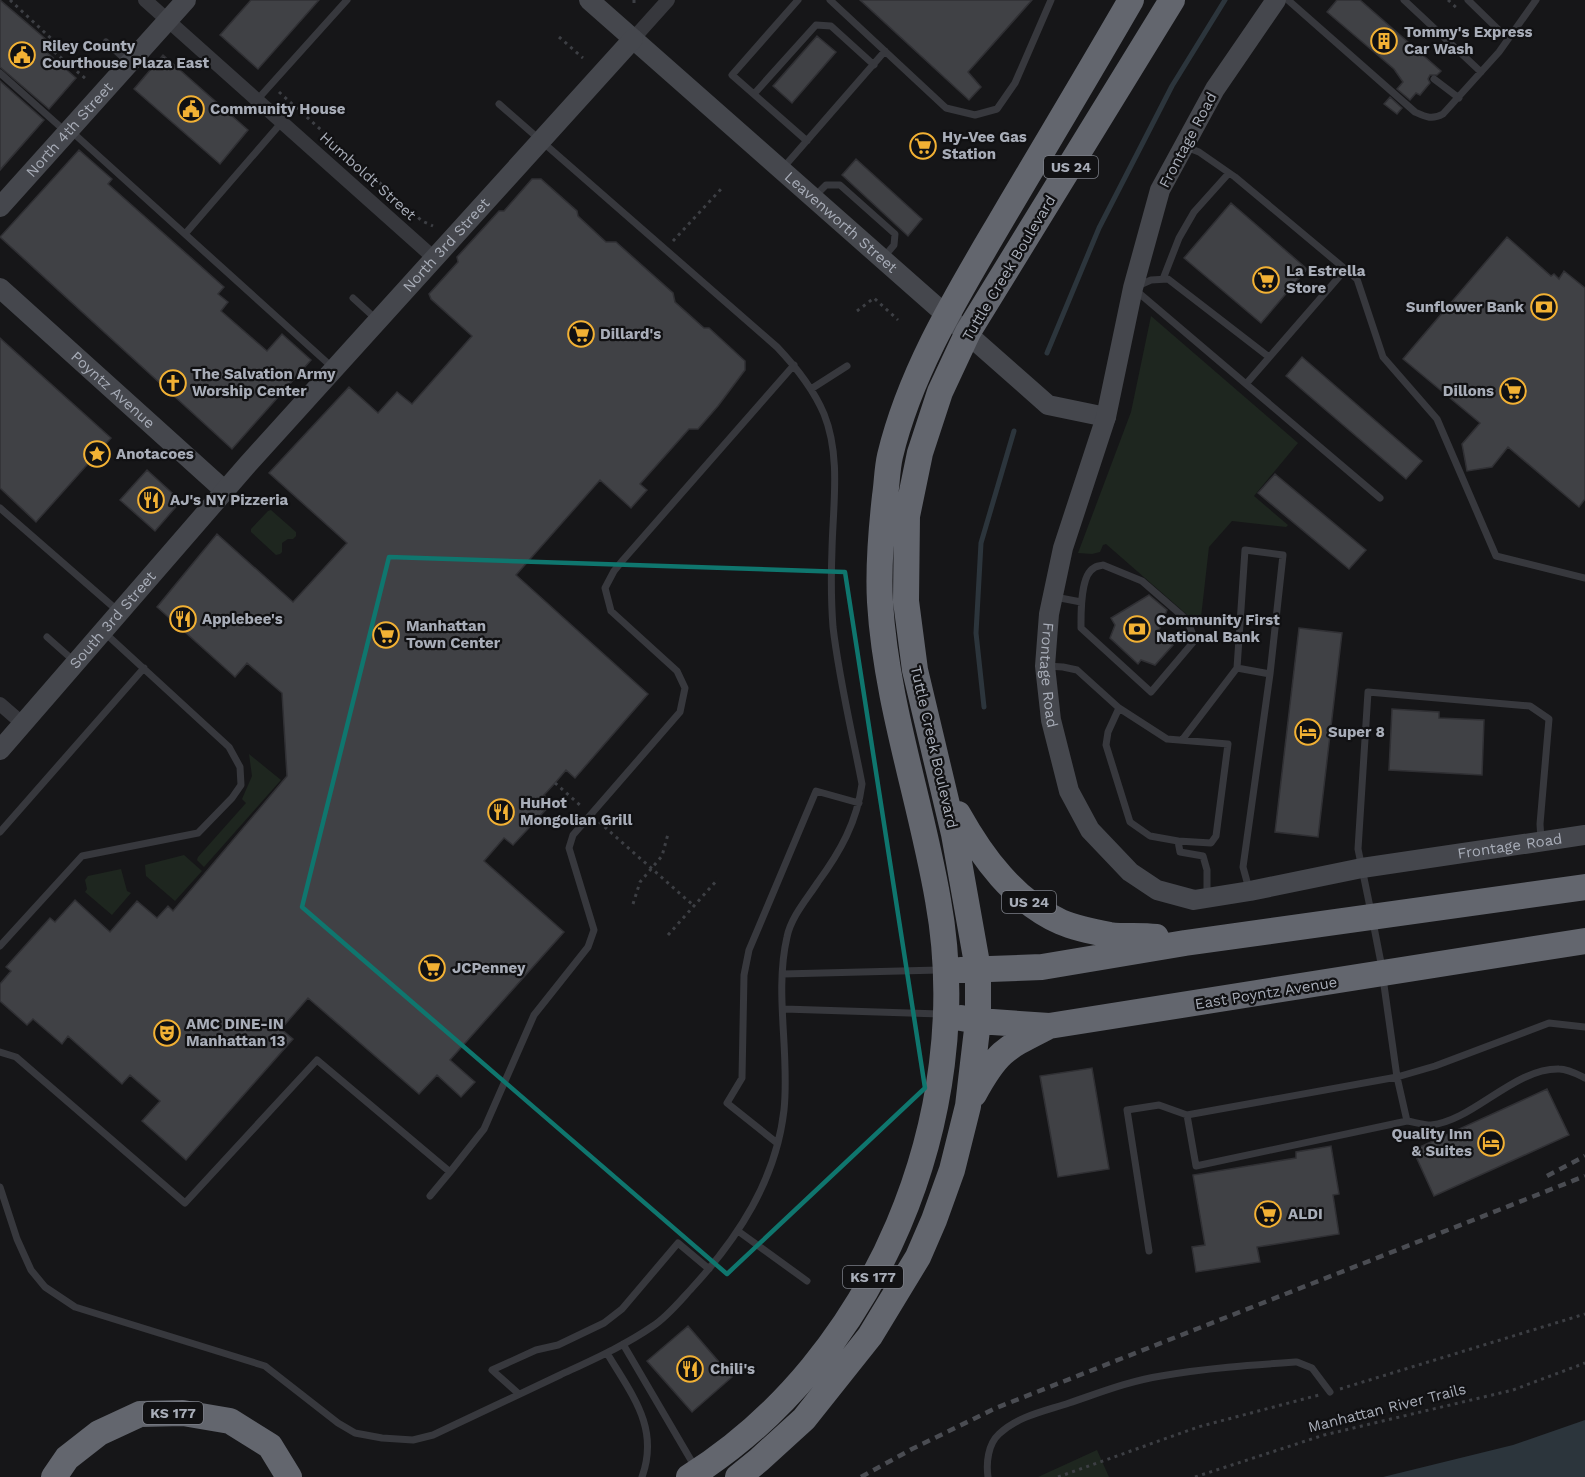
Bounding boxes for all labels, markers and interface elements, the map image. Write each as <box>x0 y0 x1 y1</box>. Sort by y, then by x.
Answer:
place label: Tommy's Express Car Wash <box>1404 23 1532 58</box>
building icon: Tommy's Express Car Wash <box>1369 26 1399 56</box>
place label: Riley County Courthouse Plaza East <box>42 37 209 72</box>
public building icon: Riley County Courthouse Plaza East <box>7 40 37 70</box>
street label: North 4th Street <box>22 78 117 181</box>
street label: Frontage Road <box>1155 89 1221 191</box>
public building icon: Community House <box>176 94 206 124</box>
place label: Community House <box>210 100 346 118</box>
street label: Humboldt Street <box>316 128 420 224</box>
place label: Hy-Vee Gas Station <box>942 128 1027 163</box>
supermarket icon: Hy-Vee Gas Station <box>908 131 938 161</box>
road number: US 24 <box>1044 156 1098 178</box>
street label: Leavenworth Street <box>781 168 901 277</box>
street label: Tuttle Creek Boulevard <box>958 192 1060 344</box>
street label: North 3rd Street <box>399 194 494 296</box>
place label: La Estrella Store <box>1286 262 1366 297</box>
supermarket icon: La Estrella Store <box>1251 265 1281 295</box>
bank icon: Sunflower Bank <box>1529 292 1559 322</box>
place label: Sunflower Bank <box>1406 298 1525 316</box>
supermarket icon: Dillard's <box>566 319 596 349</box>
place label: Dillard's <box>600 325 661 343</box>
street label: Poyntz Avenue <box>67 347 158 432</box>
place label: The Salvation Army Worship Center <box>192 365 336 400</box>
church icon: The Salvation Army Worship Center <box>158 368 188 398</box>
supermarket icon: Dillons <box>1498 376 1528 406</box>
place label: Dillons <box>1443 382 1494 400</box>
place icon: Anotacoes <box>82 439 112 469</box>
place label: Anotacoes <box>116 445 194 463</box>
restaurant icon: AJ's NY Pizzeria <box>136 485 166 515</box>
place label: AJ's NY Pizzeria <box>170 491 289 509</box>
street label: South 3rd Street <box>66 567 160 672</box>
restaurant icon: Applebee's <box>168 604 198 634</box>
place label: Applebee's <box>202 610 283 628</box>
place label: Community First National Bank <box>1156 611 1280 646</box>
bank icon: Community First National Bank <box>1122 614 1152 644</box>
place label: Manhattan Town Center <box>406 617 501 652</box>
supermarket icon: Manhattan Town Center <box>371 620 401 650</box>
street label: Frontage Road <box>1036 622 1062 730</box>
street label: Tuttle Creek Boulevard <box>906 664 962 830</box>
hotel icon: Super 8 <box>1293 717 1323 747</box>
place label: Super 8 <box>1328 723 1385 741</box>
place label: HuHot Mongolian Grill <box>520 794 632 829</box>
restaurant icon: HuHot Mongolian Grill <box>486 797 516 827</box>
street label: Frontage Road <box>1456 829 1564 863</box>
road number: US 24 <box>1002 891 1056 913</box>
supermarket icon: JCPenney <box>417 953 447 983</box>
place label: JCPenney <box>452 959 526 977</box>
street label: East Poyntz Avenue <box>1194 973 1338 1013</box>
place label: AMC DINE-IN Manhattan 13 <box>186 1015 286 1050</box>
theatre icon: AMC DINE-IN Manhattan 13 <box>152 1018 182 1048</box>
place label: Quality Inn & Suites <box>1391 1125 1472 1160</box>
hotel icon: Quality Inn & Suites <box>1476 1128 1506 1158</box>
supermarket icon: ALDI <box>1253 1199 1283 1229</box>
place label: ALDI <box>1288 1205 1323 1223</box>
road number: KS 177 <box>843 1266 903 1288</box>
restaurant icon: Chili's <box>675 1354 705 1384</box>
place label: Chili's <box>710 1360 755 1378</box>
street label: Manhattan River Trails <box>1306 1380 1468 1436</box>
road number: KS 177 <box>143 1402 203 1424</box>

